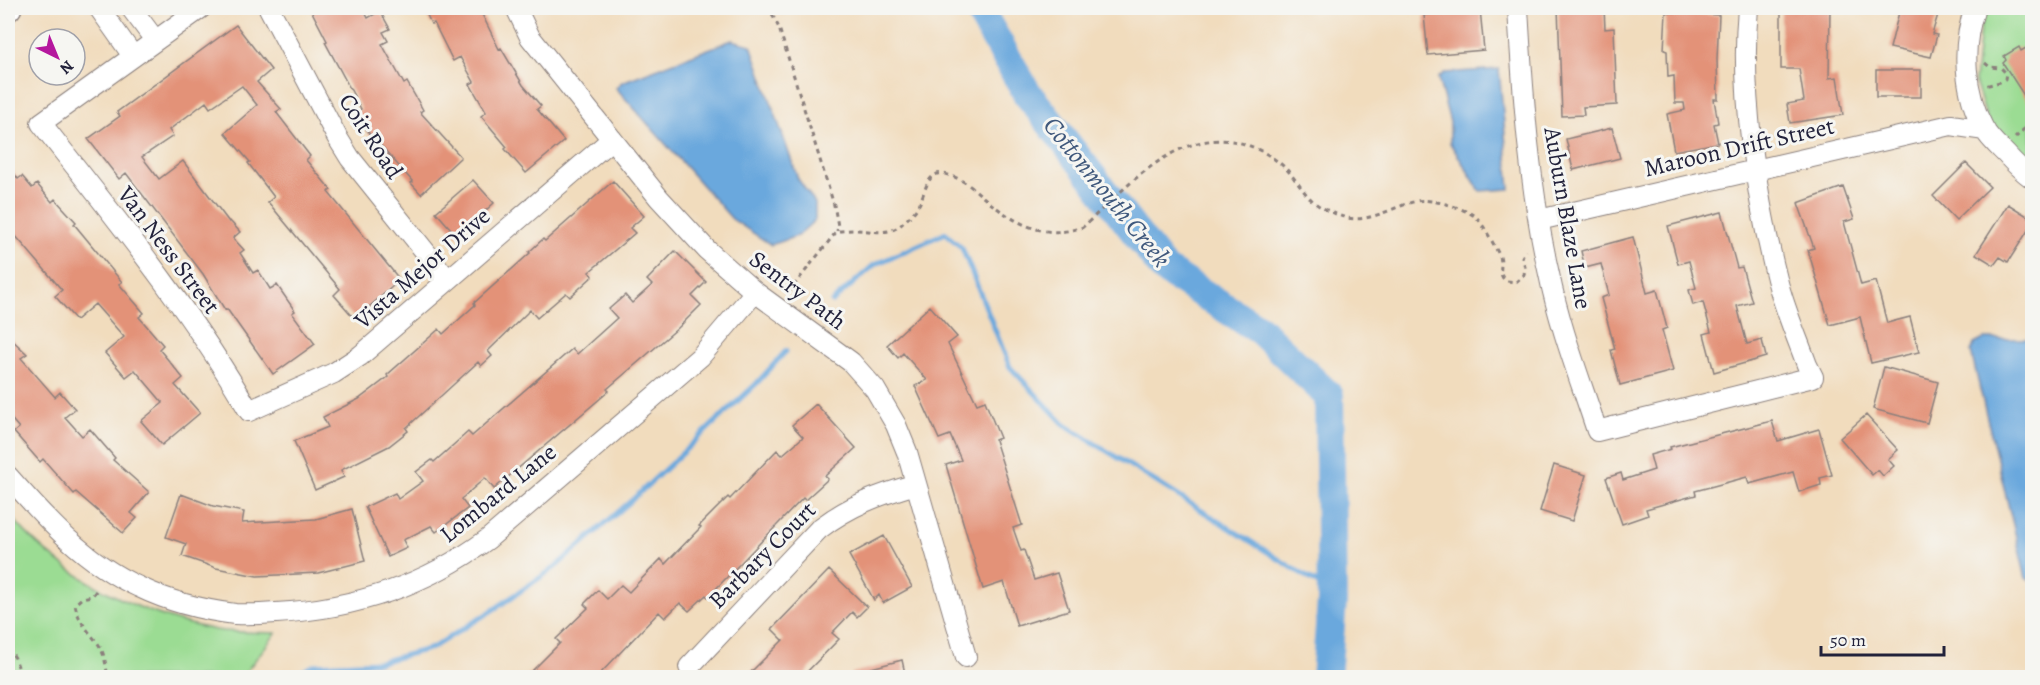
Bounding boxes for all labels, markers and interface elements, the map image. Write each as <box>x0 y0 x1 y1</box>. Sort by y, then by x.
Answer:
north arrow <box>27 27 87 87</box>
text: N <box>55 55 78 79</box>
street label: Coit Road <box>331 87 411 185</box>
water label: Cottonmouth Creek <box>1035 109 1179 275</box>
street label: Maroon Drift Street <box>1641 110 1837 184</box>
street label: Auburn Blaze Lane <box>1536 124 1600 311</box>
street label: Van Ness Street <box>110 179 228 321</box>
street label: Vista Mejor Drive <box>346 200 497 337</box>
street label: Sentry Path <box>743 243 853 337</box>
street label: Lombard Lane <box>433 436 563 550</box>
street label: Barbary Court <box>701 494 823 616</box>
scale bar <box>1821 619 1944 657</box>
text: 50 m <box>1830 628 1866 652</box>

